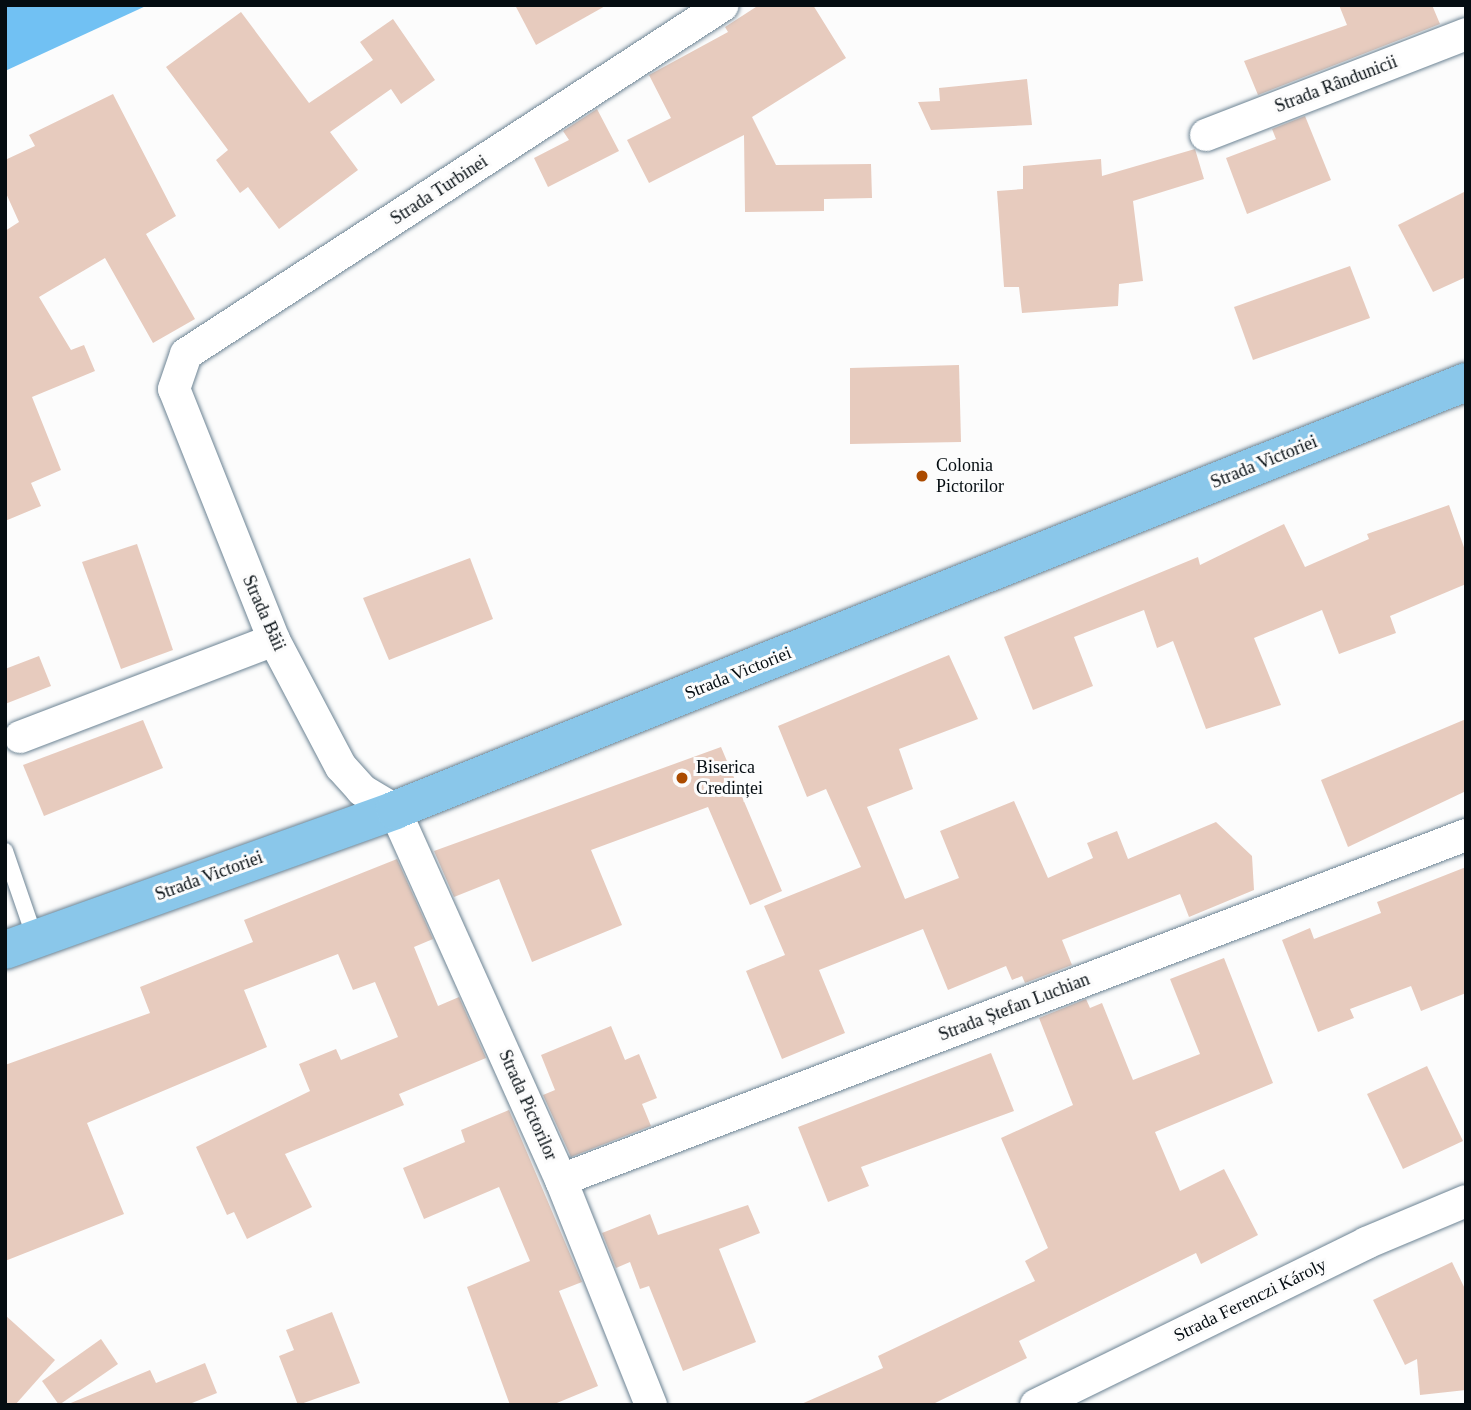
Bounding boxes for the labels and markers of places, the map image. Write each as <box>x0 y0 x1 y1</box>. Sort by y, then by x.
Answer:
place label: Colonia Pictorilor <box>936 455 1004 498</box>
marker: Colonia Pictorilor <box>914 468 930 484</box>
place label: Biserica Credinței <box>696 757 763 800</box>
marker: Biserica Credinței <box>674 770 690 786</box>

